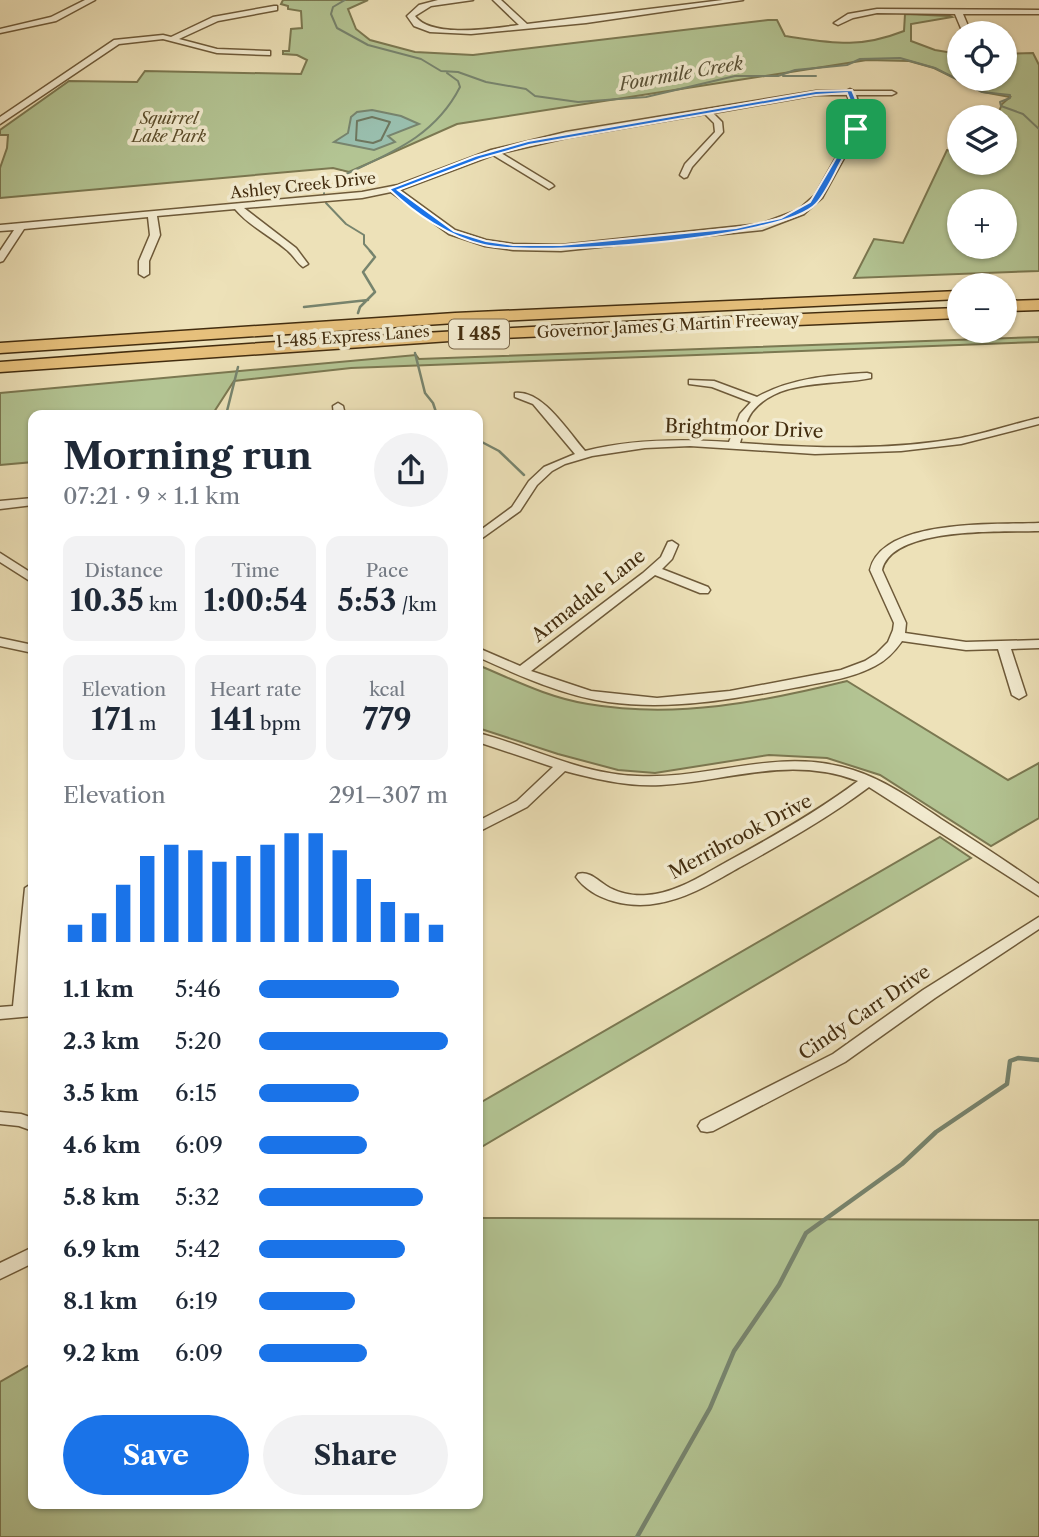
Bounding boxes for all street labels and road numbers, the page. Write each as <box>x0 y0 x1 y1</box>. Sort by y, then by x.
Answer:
street label: Ashley Creek Drive <box>228 167 377 203</box>
street label: Governor James G Martin Freeway <box>536 308 801 342</box>
road number: I 485 <box>449 320 509 348</box>
street label: I-485 Express Lanes <box>276 321 430 351</box>
street label: Brightmoor Drive <box>664 414 824 443</box>
street label: Armadale Lane <box>526 544 650 647</box>
street label: Merribrook Drive <box>665 789 816 884</box>
street label: Cindy Carr Drive <box>794 960 934 1065</box>

